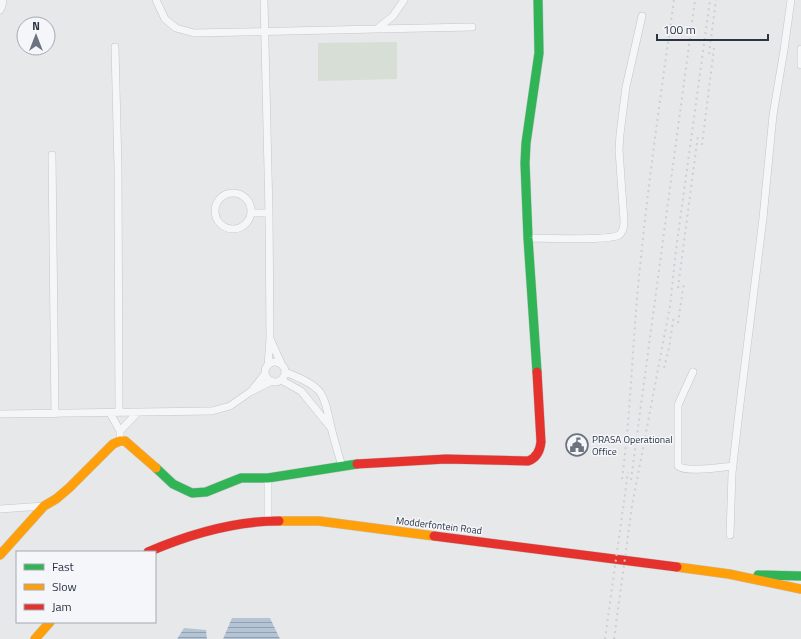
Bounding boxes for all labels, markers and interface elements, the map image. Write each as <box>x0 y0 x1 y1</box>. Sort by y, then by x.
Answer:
north arrow <box>16 16 56 56</box>
scale bar <box>657 16 768 42</box>
text: N <box>32 18 40 34</box>
text: 100 m <box>663 20 696 39</box>
public building icon: PRASA Operational Office <box>564 432 590 458</box>
place label: PRASA Operational Office <box>592 432 672 459</box>
street label: Modderfontein Road <box>395 513 483 538</box>
legend <box>16 551 156 623</box>
text: Fast <box>52 557 75 576</box>
text: Slow <box>52 577 77 596</box>
text: Jam <box>52 597 72 616</box>

